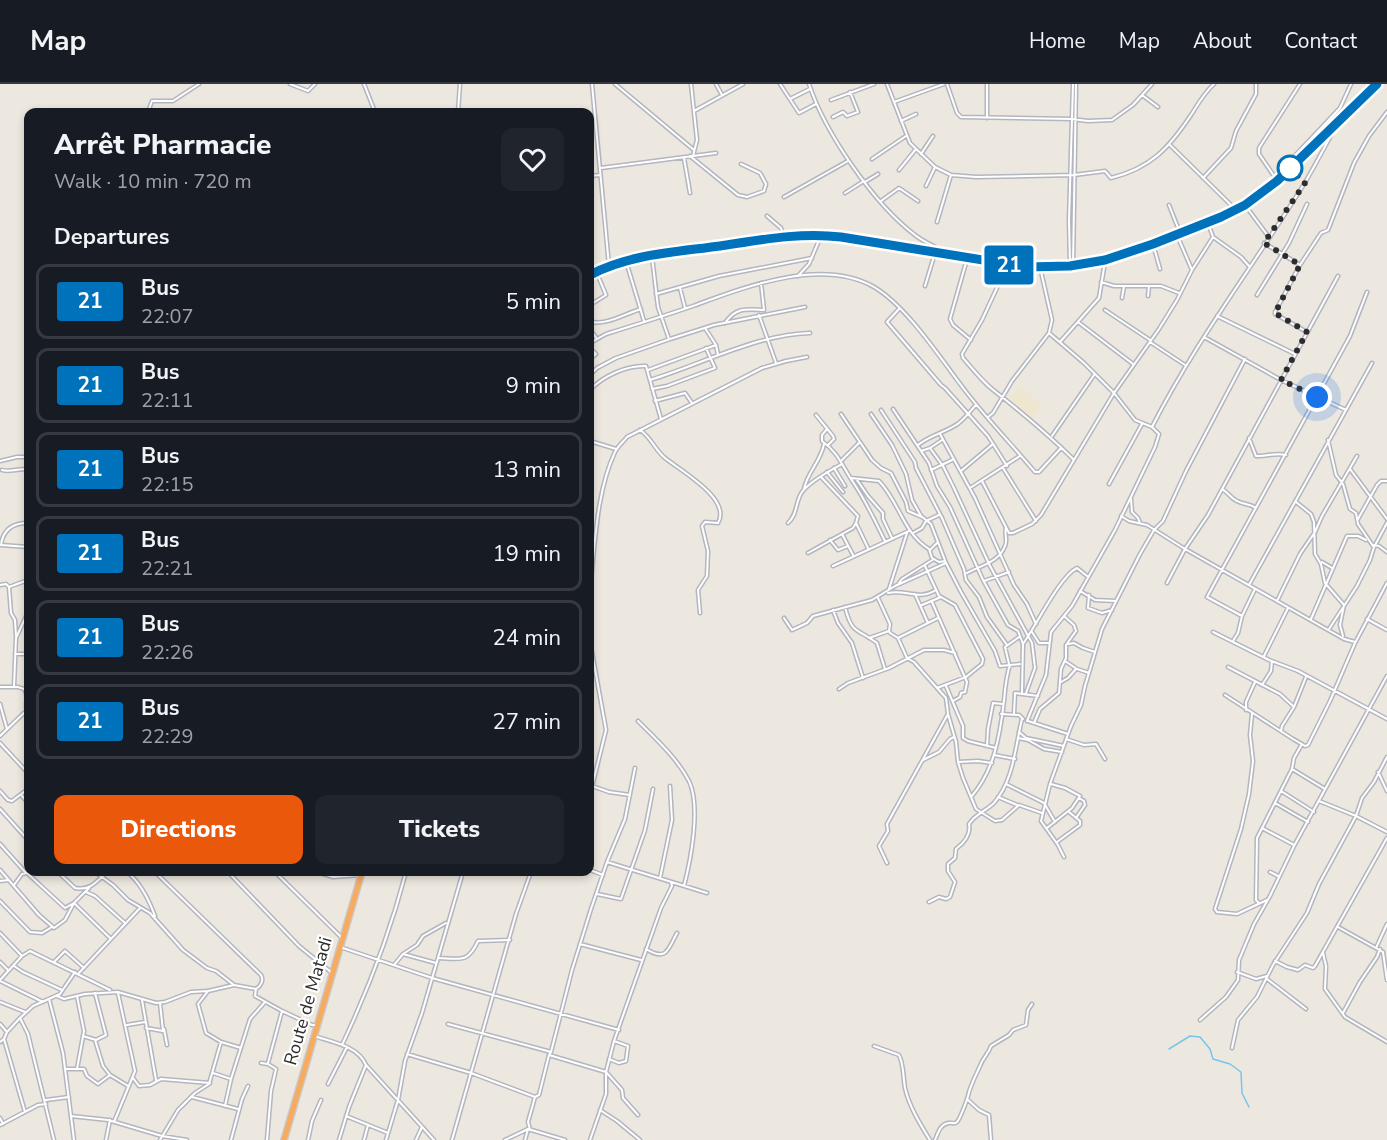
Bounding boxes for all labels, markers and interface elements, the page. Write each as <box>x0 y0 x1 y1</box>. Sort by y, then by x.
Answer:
text: Map <box>30 22 86 60</box>
text: Home <box>1029 27 1086 55</box>
text: Map <box>1119 27 1160 55</box>
text: About <box>1193 27 1251 55</box>
text: Contact <box>1284 27 1357 55</box>
text: Arrêt Pharmacie <box>54 126 271 164</box>
button: heart <box>501 128 564 191</box>
unlabelled marker <box>1277 155 1303 181</box>
text: Walk · 10 min · 720 m <box>54 168 252 195</box>
text: Departures <box>54 222 169 252</box>
line badge: 21 <box>982 246 1036 285</box>
text: 21 <box>996 251 1022 279</box>
text: Bus <box>141 273 180 303</box>
text: 21 <box>77 287 103 315</box>
text: 5 min <box>506 287 561 317</box>
text: 22:07 <box>141 303 194 330</box>
text: Bus <box>141 357 180 387</box>
text: 21 <box>77 371 103 399</box>
text: 9 min <box>506 371 561 401</box>
your location <box>1302 382 1332 412</box>
text: 22:11 <box>141 387 194 414</box>
text: Bus <box>141 441 180 471</box>
text: 21 <box>77 455 103 483</box>
text: 13 min <box>493 455 561 485</box>
text: 22:15 <box>141 471 194 498</box>
text: Bus <box>141 525 180 555</box>
text: 21 <box>77 539 103 567</box>
text: 19 min <box>493 539 561 569</box>
text: 22:21 <box>141 555 194 582</box>
text: Bus <box>141 609 180 639</box>
text: 21 <box>77 623 103 651</box>
text: 24 min <box>493 623 561 653</box>
text: 22:26 <box>141 639 194 666</box>
text: Bus <box>141 693 180 723</box>
text: 21 <box>77 707 103 735</box>
text: 27 min <box>493 707 561 737</box>
text: 22:29 <box>141 723 194 750</box>
button: Directions <box>54 795 303 864</box>
button: Tickets <box>315 795 564 864</box>
street label: Route de Matadi <box>278 934 338 1068</box>

